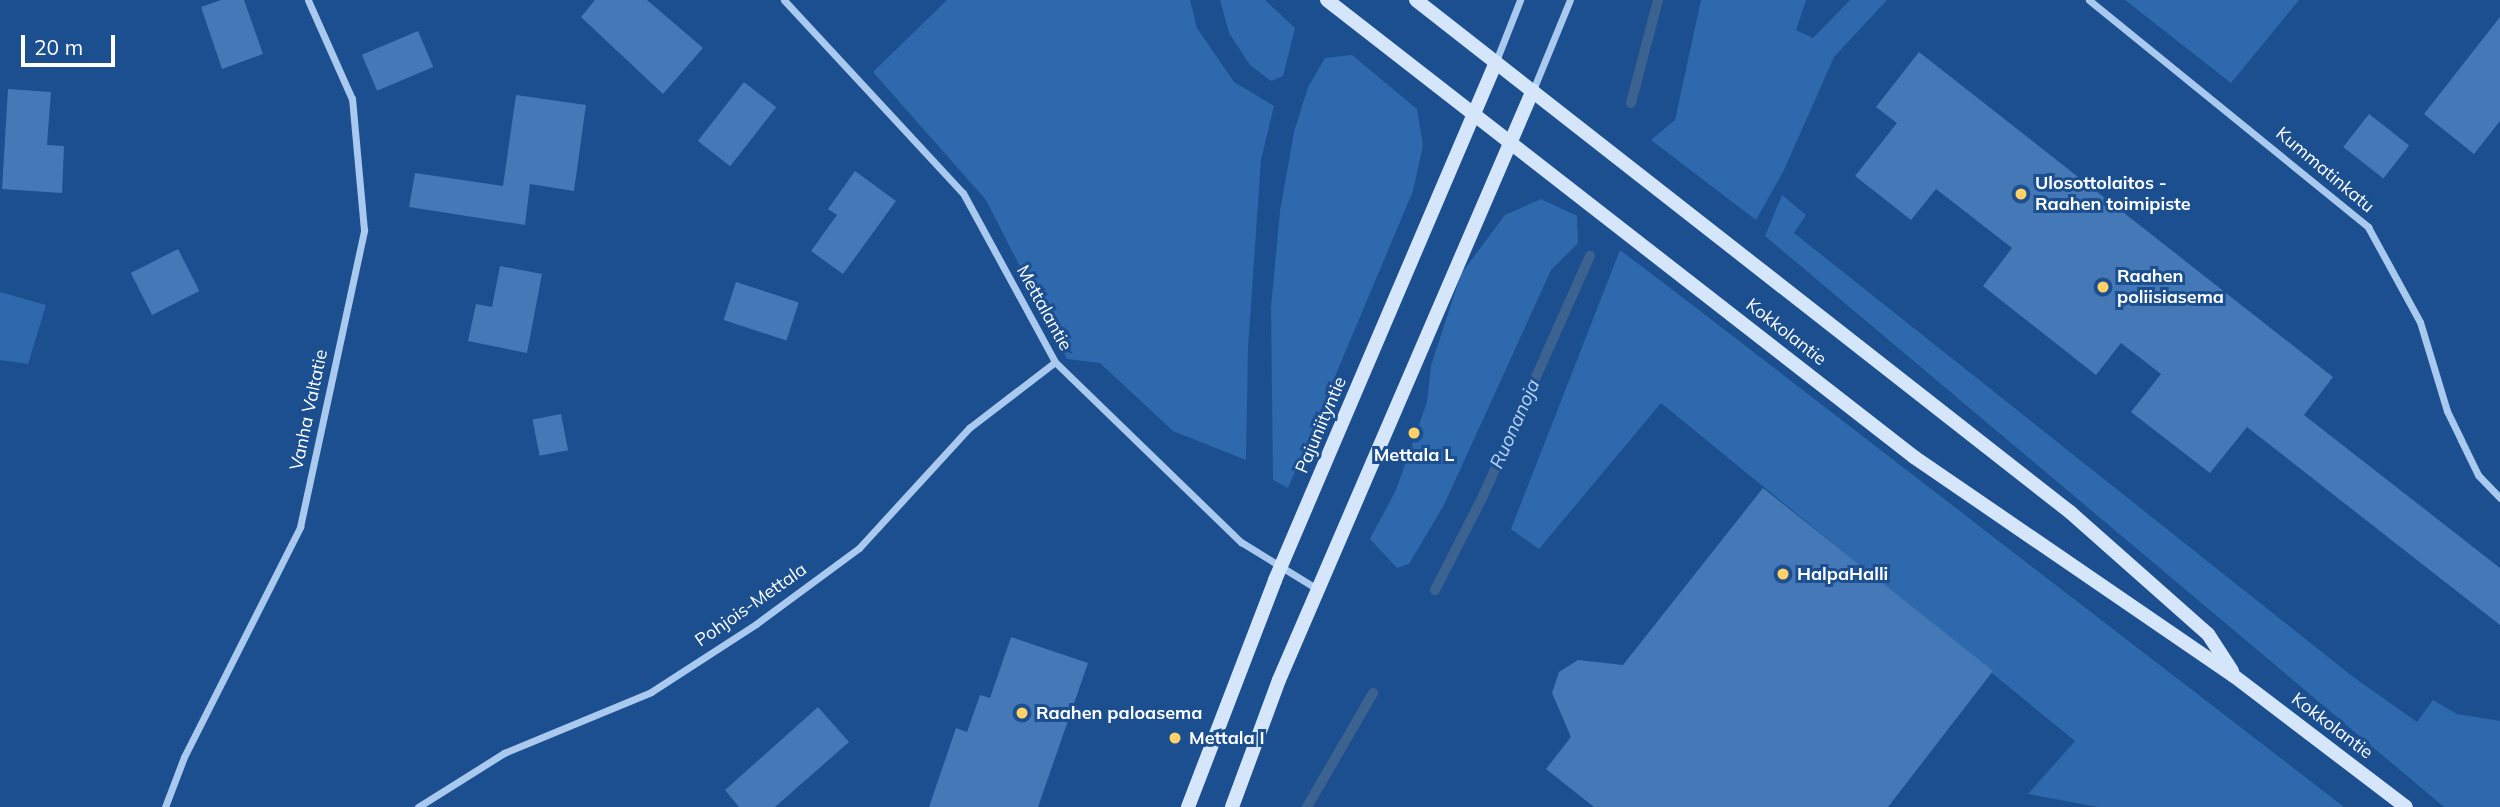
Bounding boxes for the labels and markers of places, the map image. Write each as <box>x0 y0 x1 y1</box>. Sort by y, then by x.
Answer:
place label: Ulosottolaitos - Raahen toimipiste <box>2035 173 2191 216</box>
marker: Ulosottolaitos - Raahen toimipiste <box>2013 186 2029 202</box>
place label: Raahen poliisiasema <box>2117 266 2224 308</box>
marker: Raahen poliisiasema <box>2095 279 2111 295</box>
marker: Mettala L <box>1406 425 1422 441</box>
place label: Mettala L <box>1374 444 1454 466</box>
place label: HalpaHalli <box>1797 563 1888 585</box>
marker: HalpaHalli <box>1775 566 1791 582</box>
place label: Raahen paloasema <box>1036 702 1202 724</box>
marker: Raahen paloasema <box>1014 705 1030 721</box>
place label: Mettala I <box>1189 727 1265 749</box>
marker: Mettala I <box>1167 730 1183 746</box>

